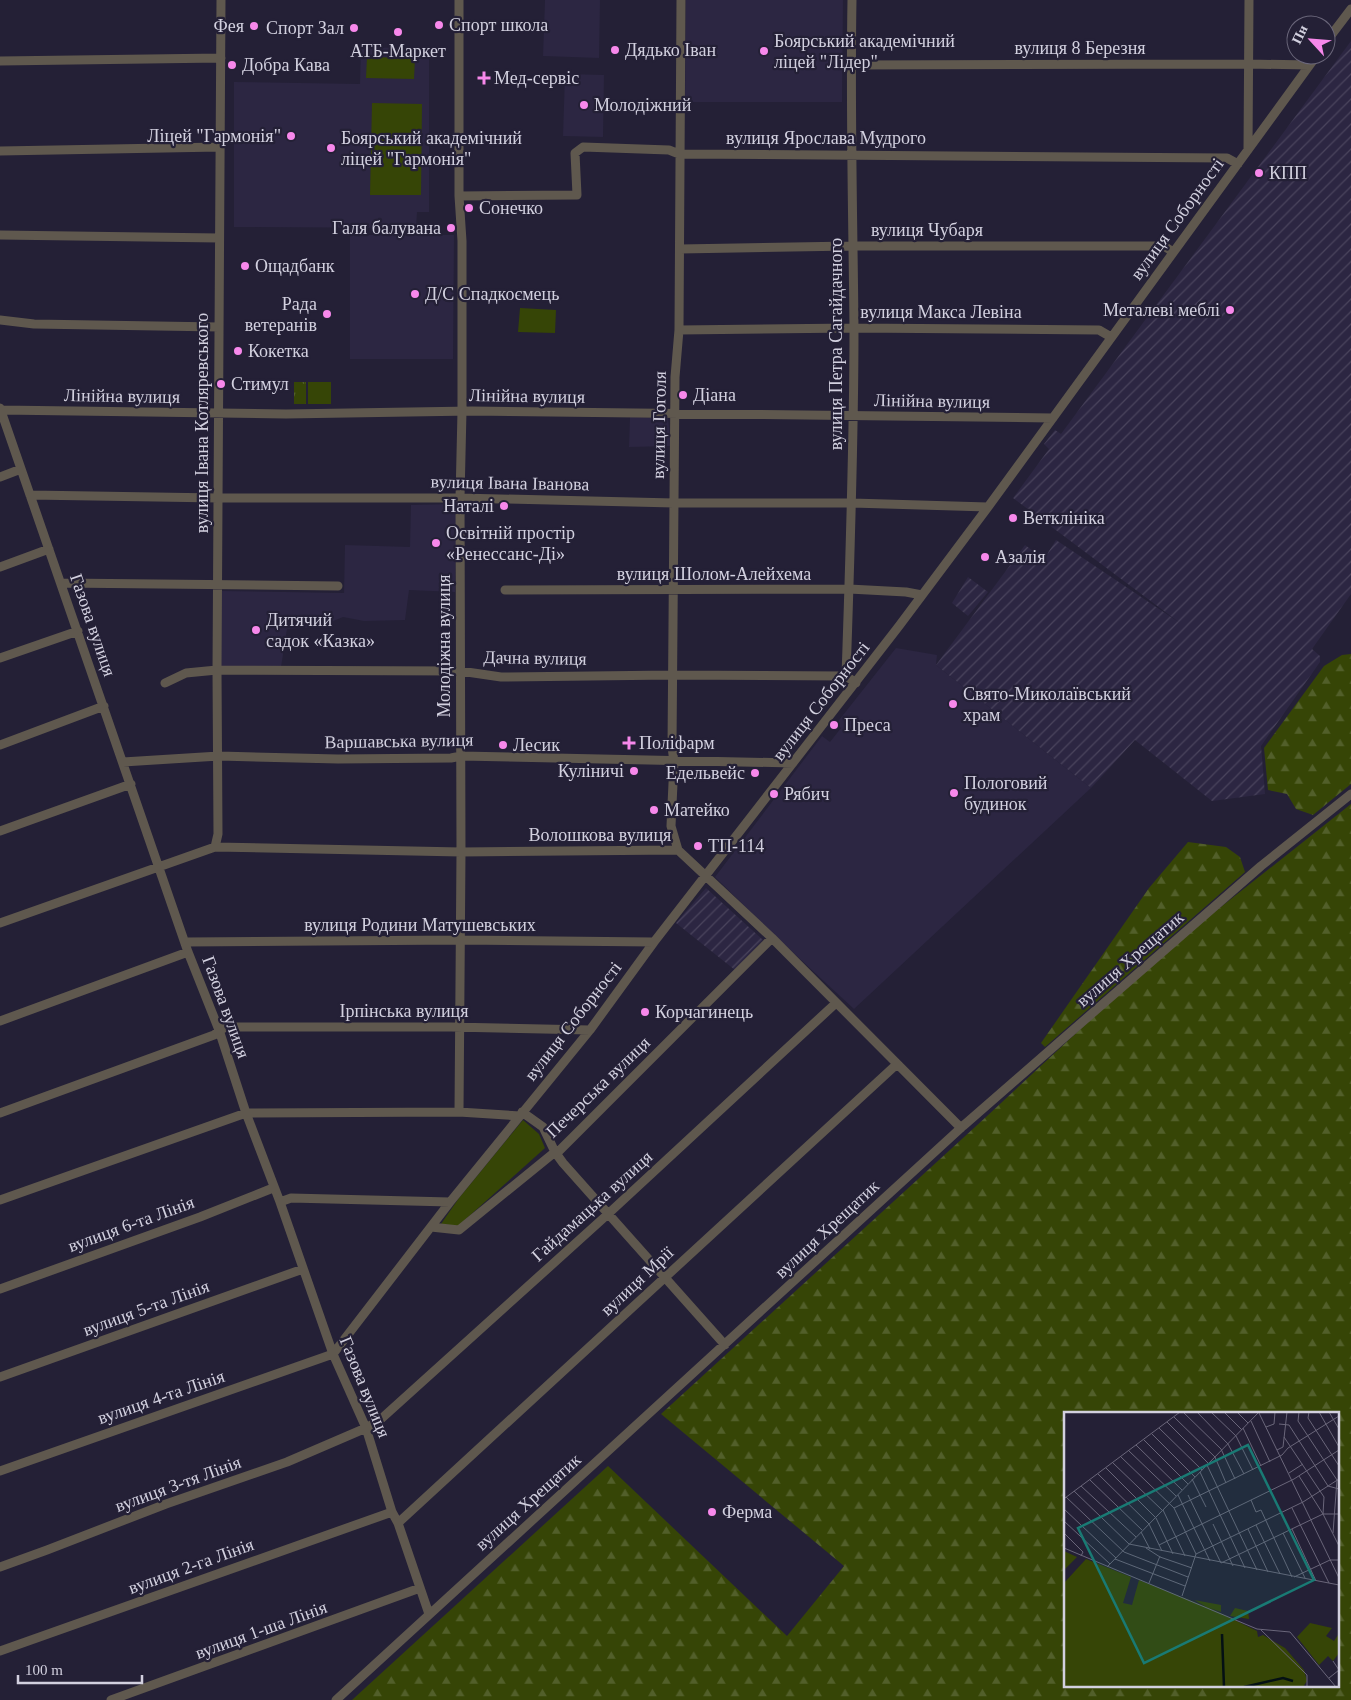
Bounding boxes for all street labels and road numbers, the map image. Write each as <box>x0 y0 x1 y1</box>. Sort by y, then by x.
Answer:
street label: вулиця 8 Березня <box>1014 38 1146 58</box>
street label: вулиця Ярослава Мудрого <box>726 128 926 148</box>
street label: вулиця Соборності <box>1126 154 1228 284</box>
street label: вулиця Чубаря <box>871 220 983 240</box>
street label: вулиця Петра Сагайдачного <box>826 238 846 450</box>
street label: вулиця Макса Левіна <box>860 302 1022 322</box>
street label: вулиця Івана Котляревського <box>192 313 212 533</box>
street label: вулиця Гоголя <box>648 371 670 479</box>
street label: Лінійна вулиця <box>64 385 180 407</box>
street label: Лінійна вулиця <box>469 385 585 407</box>
street label: Лінійна вулиця <box>874 390 990 412</box>
street label: вулиця Івана Іванова <box>431 472 589 494</box>
street label: вулиця Шолом-Алейхема <box>617 564 811 584</box>
street label: Газова вулиця <box>66 571 120 679</box>
street label: Молодіжна вулиця <box>434 574 454 718</box>
street label: вулиця Соборності <box>768 638 874 764</box>
street label: Дачна вулиця <box>483 647 587 669</box>
street label: Варшавська вулиця <box>324 730 474 752</box>
street label: Волошкова вулиця <box>529 825 671 845</box>
street label: вулиця Хрещатик <box>1073 907 1188 1011</box>
street label: вулиця Родини Матушевських <box>304 915 536 935</box>
street label: Газова вулиця <box>198 953 254 1061</box>
street label: вулиця Соборності <box>520 958 626 1084</box>
street label: Ірпінська вулиця <box>339 1001 469 1021</box>
street label: Печерська вулиця <box>542 1032 654 1142</box>
street label: Гайдамацька вулиця <box>528 1147 656 1265</box>
street label: вулиця Хрещатик <box>771 1176 883 1282</box>
street label: вулиця 6-та Лінія <box>65 1192 197 1256</box>
street label: вулиця Мрії <box>596 1242 678 1320</box>
street label: вулиця 5-та Лінія <box>80 1276 212 1340</box>
street label: Газова вулиця <box>336 1333 394 1441</box>
street label: вулиця 4-та Лінія <box>95 1366 227 1428</box>
street label: вулиця Хрещатик <box>471 1449 585 1555</box>
street label: вулиця 3-тя Лінія <box>112 1452 244 1516</box>
street label: вулиця 2-га Лінія <box>126 1534 256 1598</box>
street label: вулиця 1-ша Лінія <box>192 1597 330 1663</box>

